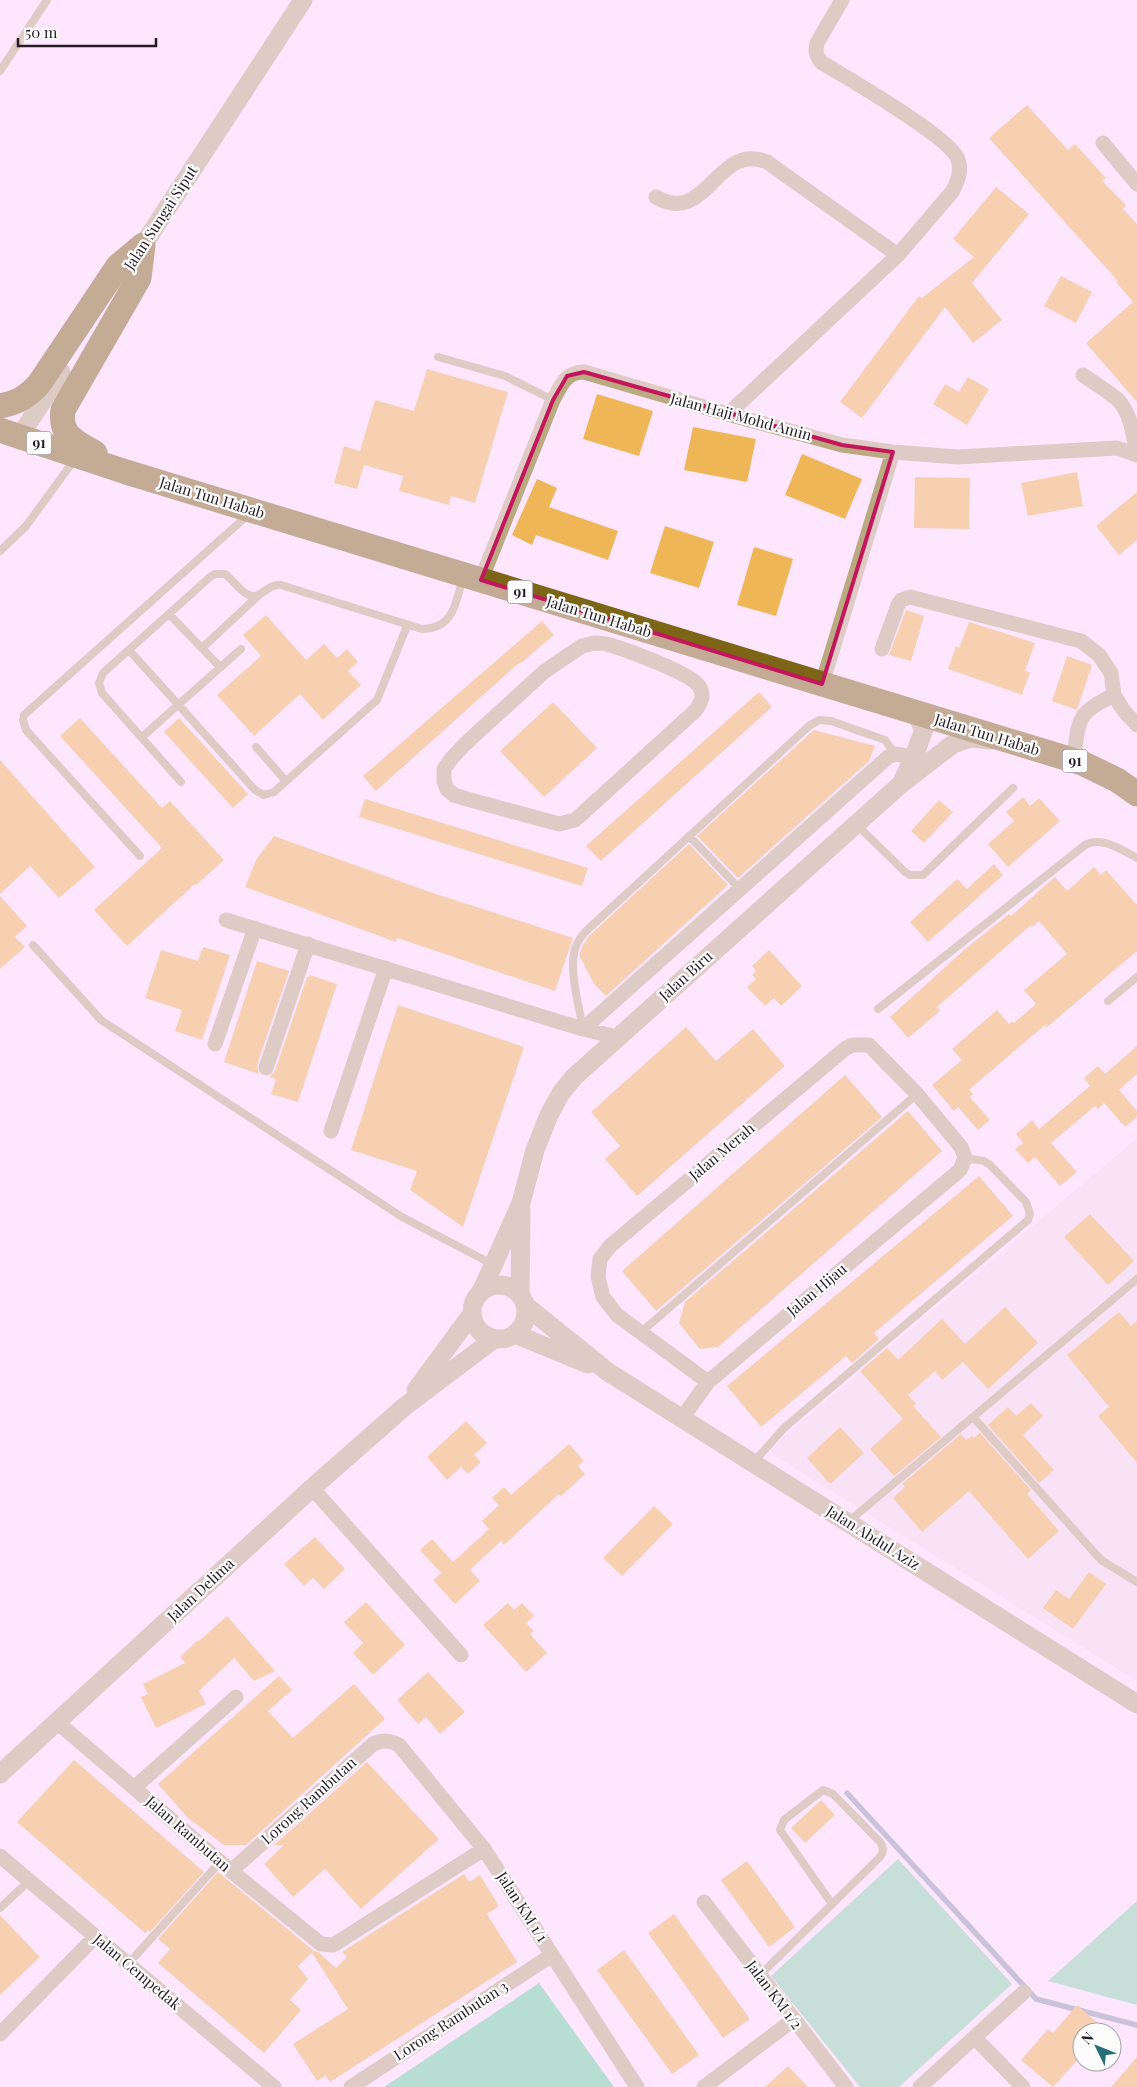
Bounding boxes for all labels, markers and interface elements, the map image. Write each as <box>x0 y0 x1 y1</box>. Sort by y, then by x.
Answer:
scale bar <box>18 15 155 47</box>
text: 50 m <box>25 22 58 42</box>
street label: Jalan Sungai Siput <box>118 161 202 274</box>
street label: Jalan Haji Mohd Amin <box>668 387 814 444</box>
road number: 91 <box>26 432 52 454</box>
street label: Jalan Tun Habab <box>156 471 267 523</box>
road number: 91 <box>508 580 532 604</box>
street label: Jalan Tun Habab <box>543 590 654 642</box>
street label: Jalan Tun Habab <box>931 708 1042 760</box>
road number: 91 <box>1062 749 1088 772</box>
street label: Jalan Biru <box>654 946 717 1005</box>
street label: Jalan Merah <box>684 1118 758 1185</box>
street label: Jalan Hijau <box>781 1258 851 1321</box>
street label: Jalan Abdul Aziz <box>822 1500 924 1574</box>
street label: Jalan Delima <box>162 1553 238 1626</box>
street label: Lorong Rambutan <box>256 1752 360 1848</box>
street label: Jalan Rambutan <box>141 1790 235 1876</box>
street label: Jalan KM 1/1 <box>492 1867 553 1946</box>
street label: Jalan Cempedak <box>89 1928 186 2014</box>
street label: Jalan KM 1/2 <box>742 1955 807 2033</box>
street label: Lorong Rambutan 3 <box>390 1976 511 2064</box>
north arrow <box>1072 2022 1122 2072</box>
text: N <box>1077 2028 1098 2048</box>

